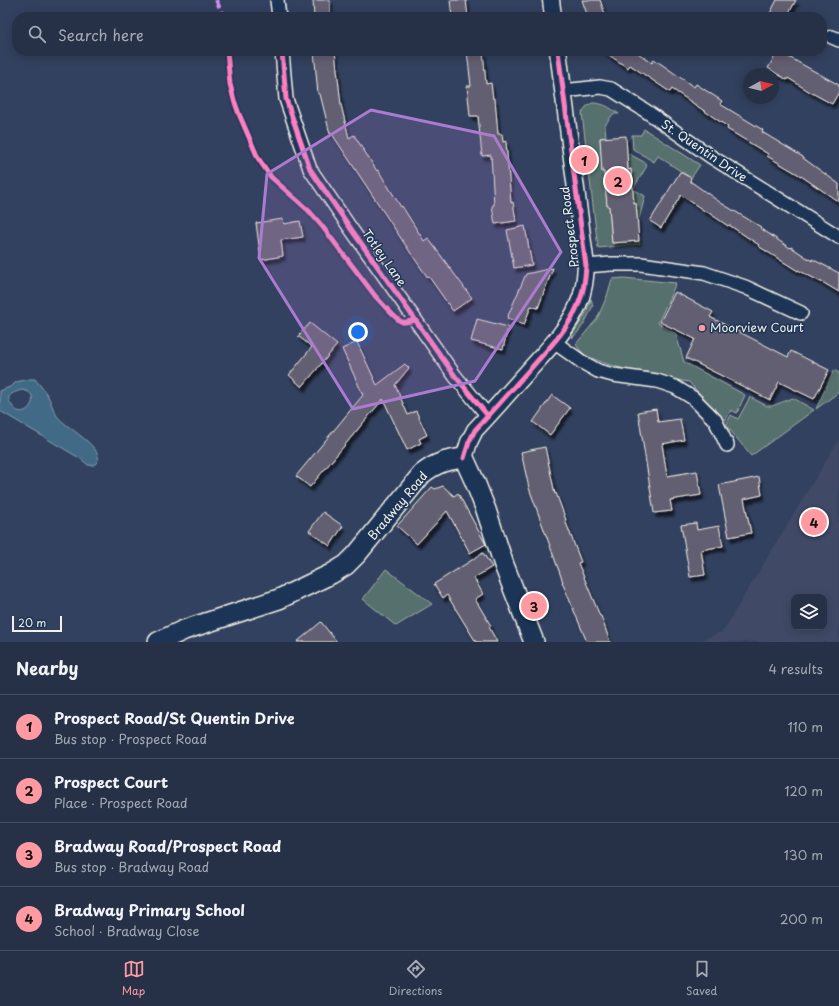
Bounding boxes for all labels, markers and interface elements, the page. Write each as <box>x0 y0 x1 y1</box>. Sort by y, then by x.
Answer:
search box <box>12 12 827 56</box>
icon: search <box>26 23 48 45</box>
text: Search here <box>58 23 144 46</box>
north arrow <box>743 68 779 104</box>
street label: St. Quentin Drive <box>658 115 751 186</box>
pin: 1 <box>571 145 597 175</box>
pin: 2 <box>605 166 631 196</box>
street label: Prospect Road <box>555 185 583 269</box>
street label: Totley Lane <box>358 225 411 290</box>
place label: Moorview Court <box>710 318 804 336</box>
your location <box>348 322 368 342</box>
marker: Moorview Court <box>697 323 707 333</box>
street label: Bradway Road <box>363 467 431 544</box>
pin: 4 <box>801 507 827 537</box>
pin: 3 <box>521 591 547 621</box>
map controls <box>791 594 827 630</box>
button: layers <box>791 594 827 630</box>
scale bar <box>12 614 62 633</box>
text: 20 m <box>18 614 46 631</box>
text: Nearby <box>16 655 78 681</box>
text: 4 results <box>769 659 823 678</box>
text: Prospect Road/St Quentin Drive <box>54 706 295 729</box>
text: 1 <box>26 717 32 736</box>
text: 110 m <box>788 717 823 736</box>
text: Bus stop · Prospect Road <box>54 729 207 748</box>
text: Prospect Court <box>54 770 168 793</box>
text: 2 <box>24 781 34 800</box>
text: 120 m <box>784 781 823 800</box>
text: Place · Prospect Road <box>54 793 188 812</box>
text: Bradway Road/Prospect Road <box>54 834 281 857</box>
text: 3 <box>25 845 33 864</box>
text: 130 m <box>784 845 823 864</box>
text: Bus stop · Bradway Road <box>54 857 209 876</box>
text: Bradway Primary School <box>54 898 245 921</box>
text: 4 <box>25 909 33 928</box>
text: 200 m <box>780 909 823 928</box>
text: School · Bradway Close <box>54 921 199 940</box>
tab: Map <box>122 958 145 999</box>
tab: Directions <box>389 958 442 999</box>
tab: Saved <box>686 958 717 999</box>

